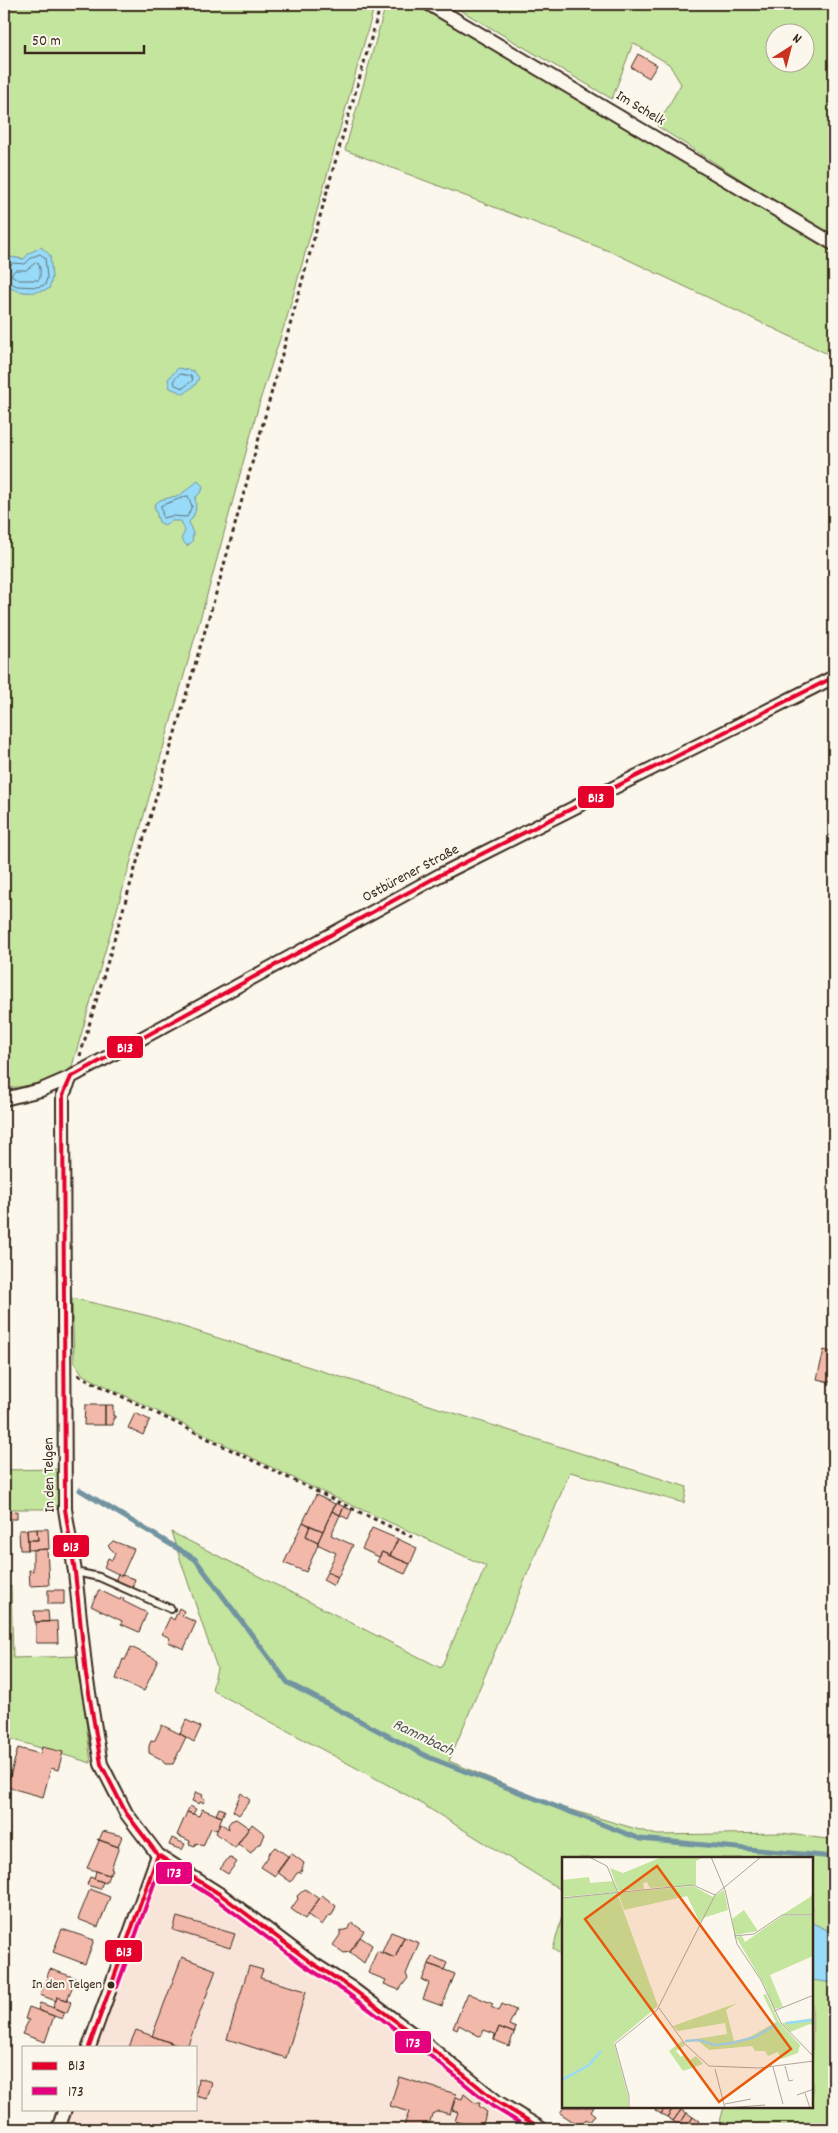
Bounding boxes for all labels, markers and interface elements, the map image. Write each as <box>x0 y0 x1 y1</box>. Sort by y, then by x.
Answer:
scale bar <box>25 22 144 54</box>
north arrow <box>766 22 816 72</box>
text: N <box>788 29 805 49</box>
text: 50 m <box>32 31 61 53</box>
street label: Im Schelk <box>611 86 669 132</box>
line badge: B13 <box>577 785 615 809</box>
text: B13 <box>588 789 604 809</box>
street label: Ostbürener Straße <box>359 839 464 909</box>
line badge: B13 <box>106 1035 144 1059</box>
text: B13 <box>117 1039 133 1059</box>
street label: In den Telgen <box>38 1437 62 1513</box>
line badge: B13 <box>52 1534 90 1558</box>
text: B13 <box>63 1538 79 1558</box>
water label: Rammbach <box>389 1713 458 1763</box>
inset map <box>562 1857 813 2108</box>
line badge: 173 <box>155 1861 193 1885</box>
text: 173 <box>167 1864 181 1884</box>
line badge: B13 <box>104 1939 143 1963</box>
text: B13 <box>116 1943 132 1963</box>
place label: In den Telgen <box>32 1975 102 1995</box>
marker: In den Telgen <box>106 1980 116 1990</box>
line badge: 173 <box>394 2030 432 2054</box>
text: 173 <box>406 2034 420 2054</box>
legend <box>22 2046 198 2110</box>
text: B13 <box>68 2056 85 2078</box>
text: 173 <box>68 2082 84 2104</box>

